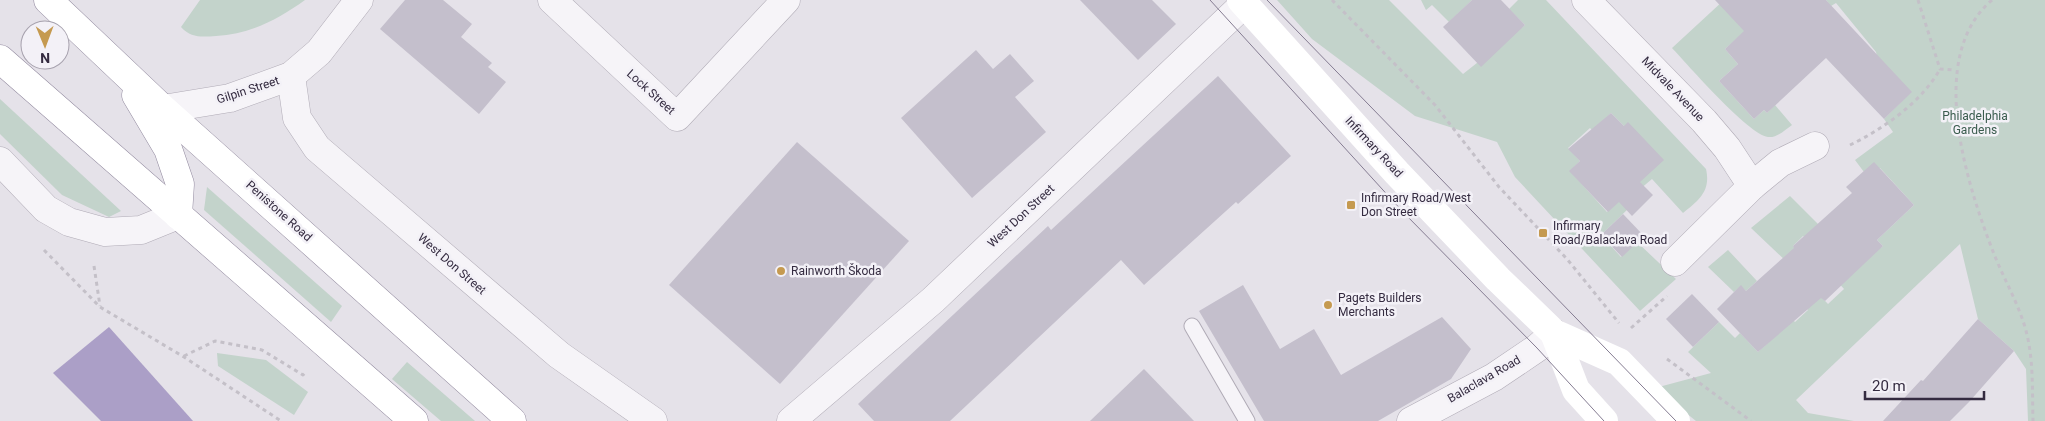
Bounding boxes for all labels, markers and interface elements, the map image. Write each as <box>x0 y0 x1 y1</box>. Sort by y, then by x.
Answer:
north arrow <box>20 20 70 70</box>
text: N <box>40 50 50 66</box>
street label: Midvale Avenue <box>1639 54 1707 124</box>
street label: Lock Street <box>624 67 678 117</box>
street label: Gilpin Street <box>215 73 281 107</box>
park label: Philadelphia Gardens <box>1942 109 2008 137</box>
street label: Infirmary Road <box>1342 114 1406 180</box>
street label: Penistone Road <box>243 178 315 244</box>
street label: West Don Street <box>985 182 1057 250</box>
place label: Infirmary Road/West Don Street <box>1361 191 1471 219</box>
marker: Infirmary Road/West Don Street <box>1345 199 1357 211</box>
place label: Infirmary Road/Balaclava Road <box>1553 219 1667 247</box>
marker: Infirmary Road/Balaclava Road <box>1537 227 1549 239</box>
street label: West Don Street <box>415 231 489 298</box>
place label: Rainworth Škoda <box>791 263 882 278</box>
marker: Rainworth Škoda <box>775 265 787 277</box>
place label: Pagets Builders Merchants <box>1338 291 1422 319</box>
marker: Pagets Builders Merchants <box>1322 299 1334 311</box>
street label: Balaclava Road <box>1445 352 1523 406</box>
scale bar <box>1865 368 1984 400</box>
text: 20 m <box>1872 377 1906 395</box>

